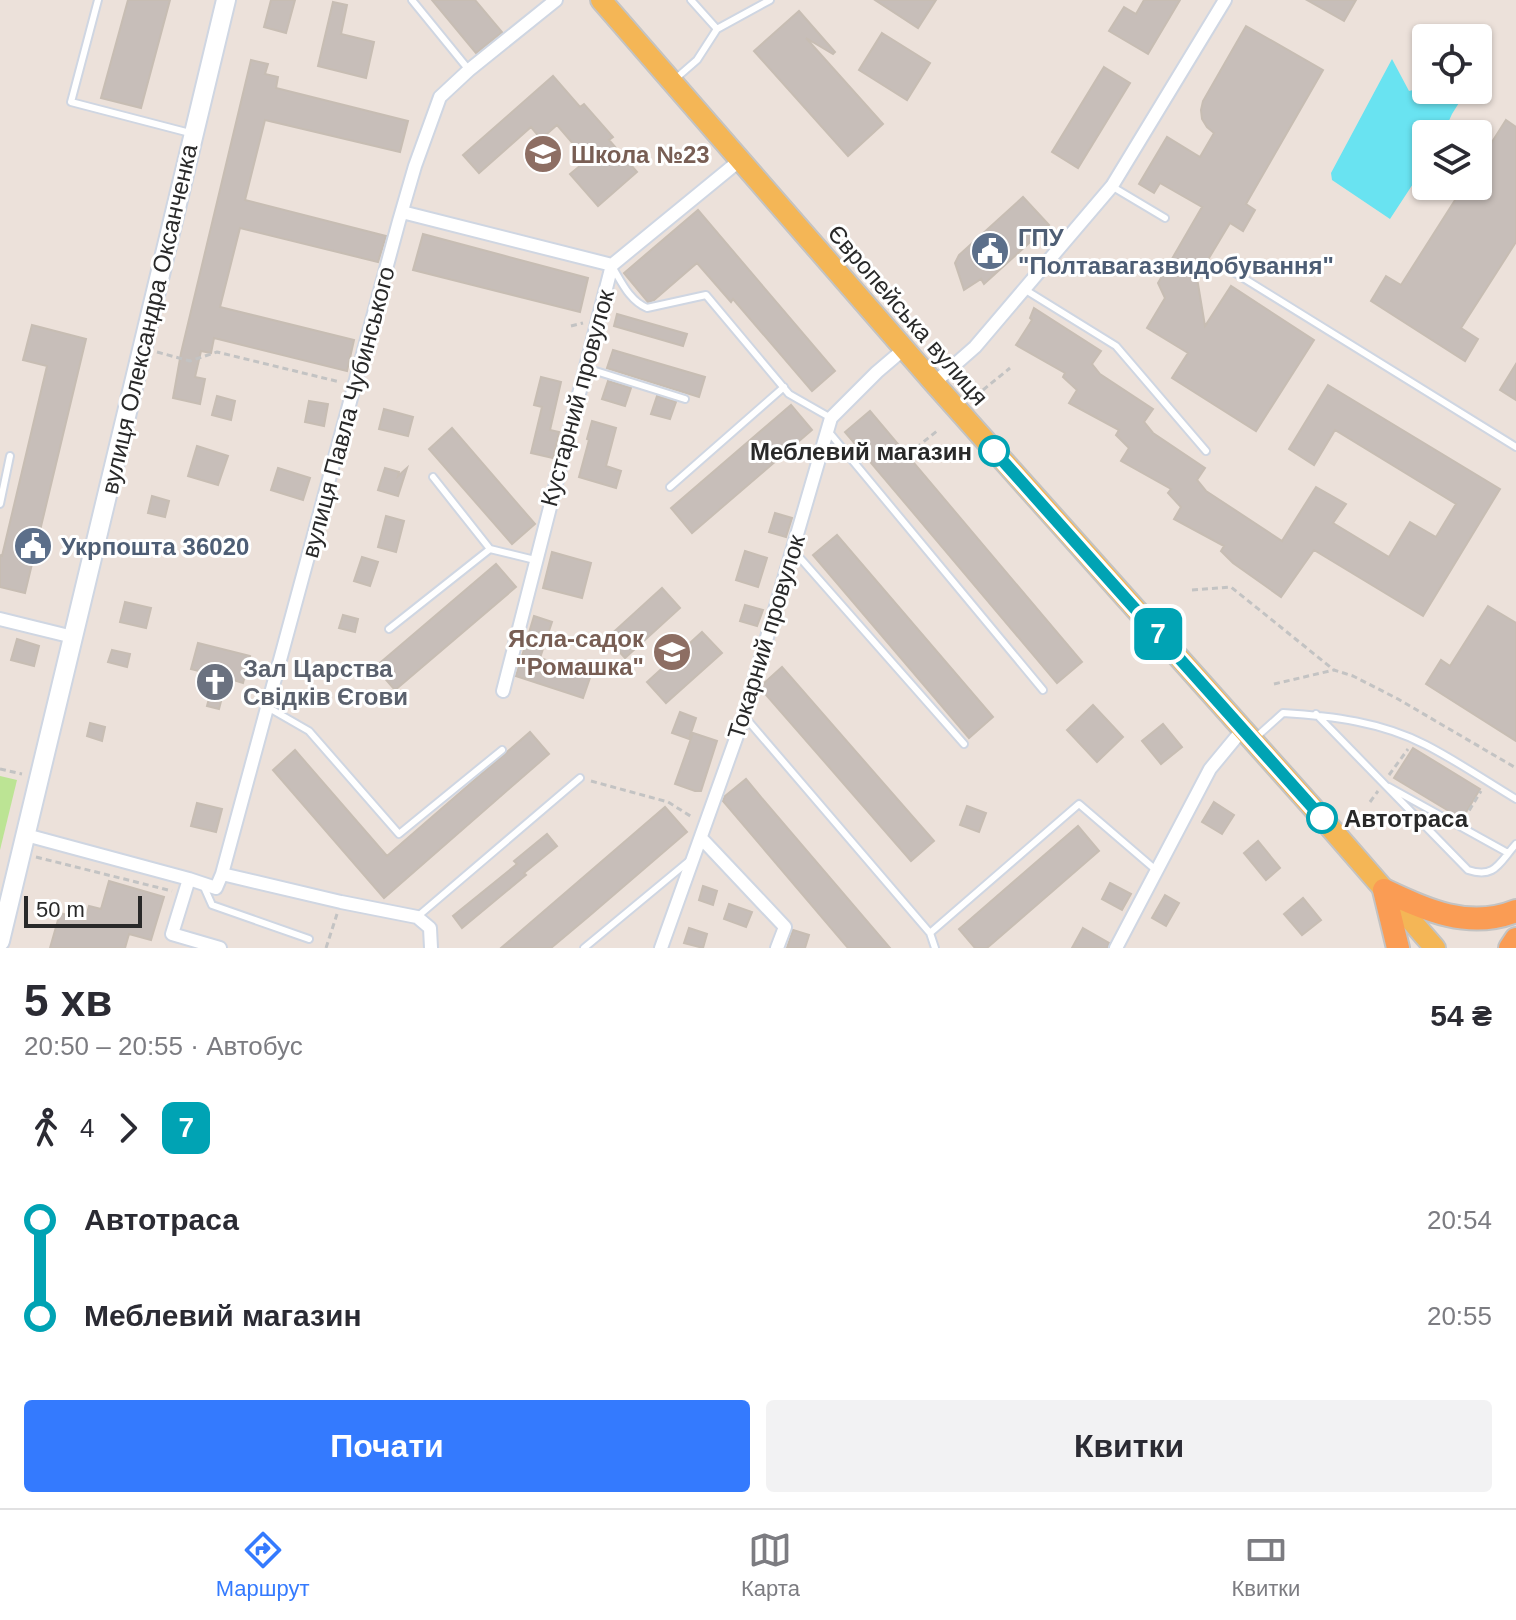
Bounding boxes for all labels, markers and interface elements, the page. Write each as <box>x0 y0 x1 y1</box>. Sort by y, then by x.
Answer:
map controls <box>1412 24 1492 200</box>
button: locate <box>1412 24 1492 104</box>
button: layers <box>1412 120 1492 200</box>
school or university icon: Школа №23 <box>522 133 564 175</box>
street label: вулиця Олександра Оксанченка <box>96 141 203 497</box>
place label: Школа №23 <box>571 141 710 168</box>
street label: Європейська вулиця <box>822 219 994 411</box>
place label: ГПУ "Полтавагазвидобування" <box>1018 224 1334 279</box>
public building icon: ГПУ "Полтавагазвидобування" <box>969 230 1011 272</box>
street label: вулиця Павла Чубинського <box>296 264 400 560</box>
street label: Кустарний провулок <box>535 286 619 509</box>
marker: Меблевий магазин <box>979 436 1009 466</box>
place label: Меблевий магазин <box>750 438 972 465</box>
public building icon: Укрпошта 36020 <box>12 525 54 567</box>
street label: Токарний провулок <box>722 531 810 742</box>
place label: Укрпошта 36020 <box>61 533 249 560</box>
line badge: 7 <box>1132 608 1184 660</box>
text: 7 <box>1150 618 1166 649</box>
place label: Ясла-садок "Ромашка" <box>508 625 645 680</box>
school or university icon: Ясла-садок "Ромашка" <box>651 631 693 673</box>
place label: Зал Царства Cвідків Єгови <box>243 655 408 710</box>
church icon: Зал Царства Cвідків Єгови <box>194 661 236 703</box>
marker: Автотраса <box>1307 803 1337 833</box>
place label: Автотраса <box>1344 805 1469 832</box>
scale bar <box>24 892 142 928</box>
text: 50 m <box>36 897 85 922</box>
text: 5 хв <box>24 976 112 1025</box>
text: 54 ₴ <box>1430 999 1492 1032</box>
text: 20:50 – 20:55 · Автобус <box>24 1031 303 1061</box>
icon: walk <box>24 1106 68 1150</box>
icon: forward <box>106 1106 150 1150</box>
text: 7 <box>178 1112 194 1143</box>
text: 4 <box>80 1113 94 1143</box>
text: Автотраса <box>84 1203 239 1236</box>
text: 20:54 <box>1427 1205 1492 1235</box>
text: Меблевий магазин <box>84 1299 362 1332</box>
text: 20:55 <box>1427 1301 1492 1331</box>
button: Почати <box>24 1400 750 1492</box>
button: Квитки <box>766 1400 1492 1492</box>
tab: Маршрут <box>216 1528 310 1602</box>
tab: Карта <box>741 1528 800 1602</box>
tab: Квитки <box>1231 1528 1300 1602</box>

